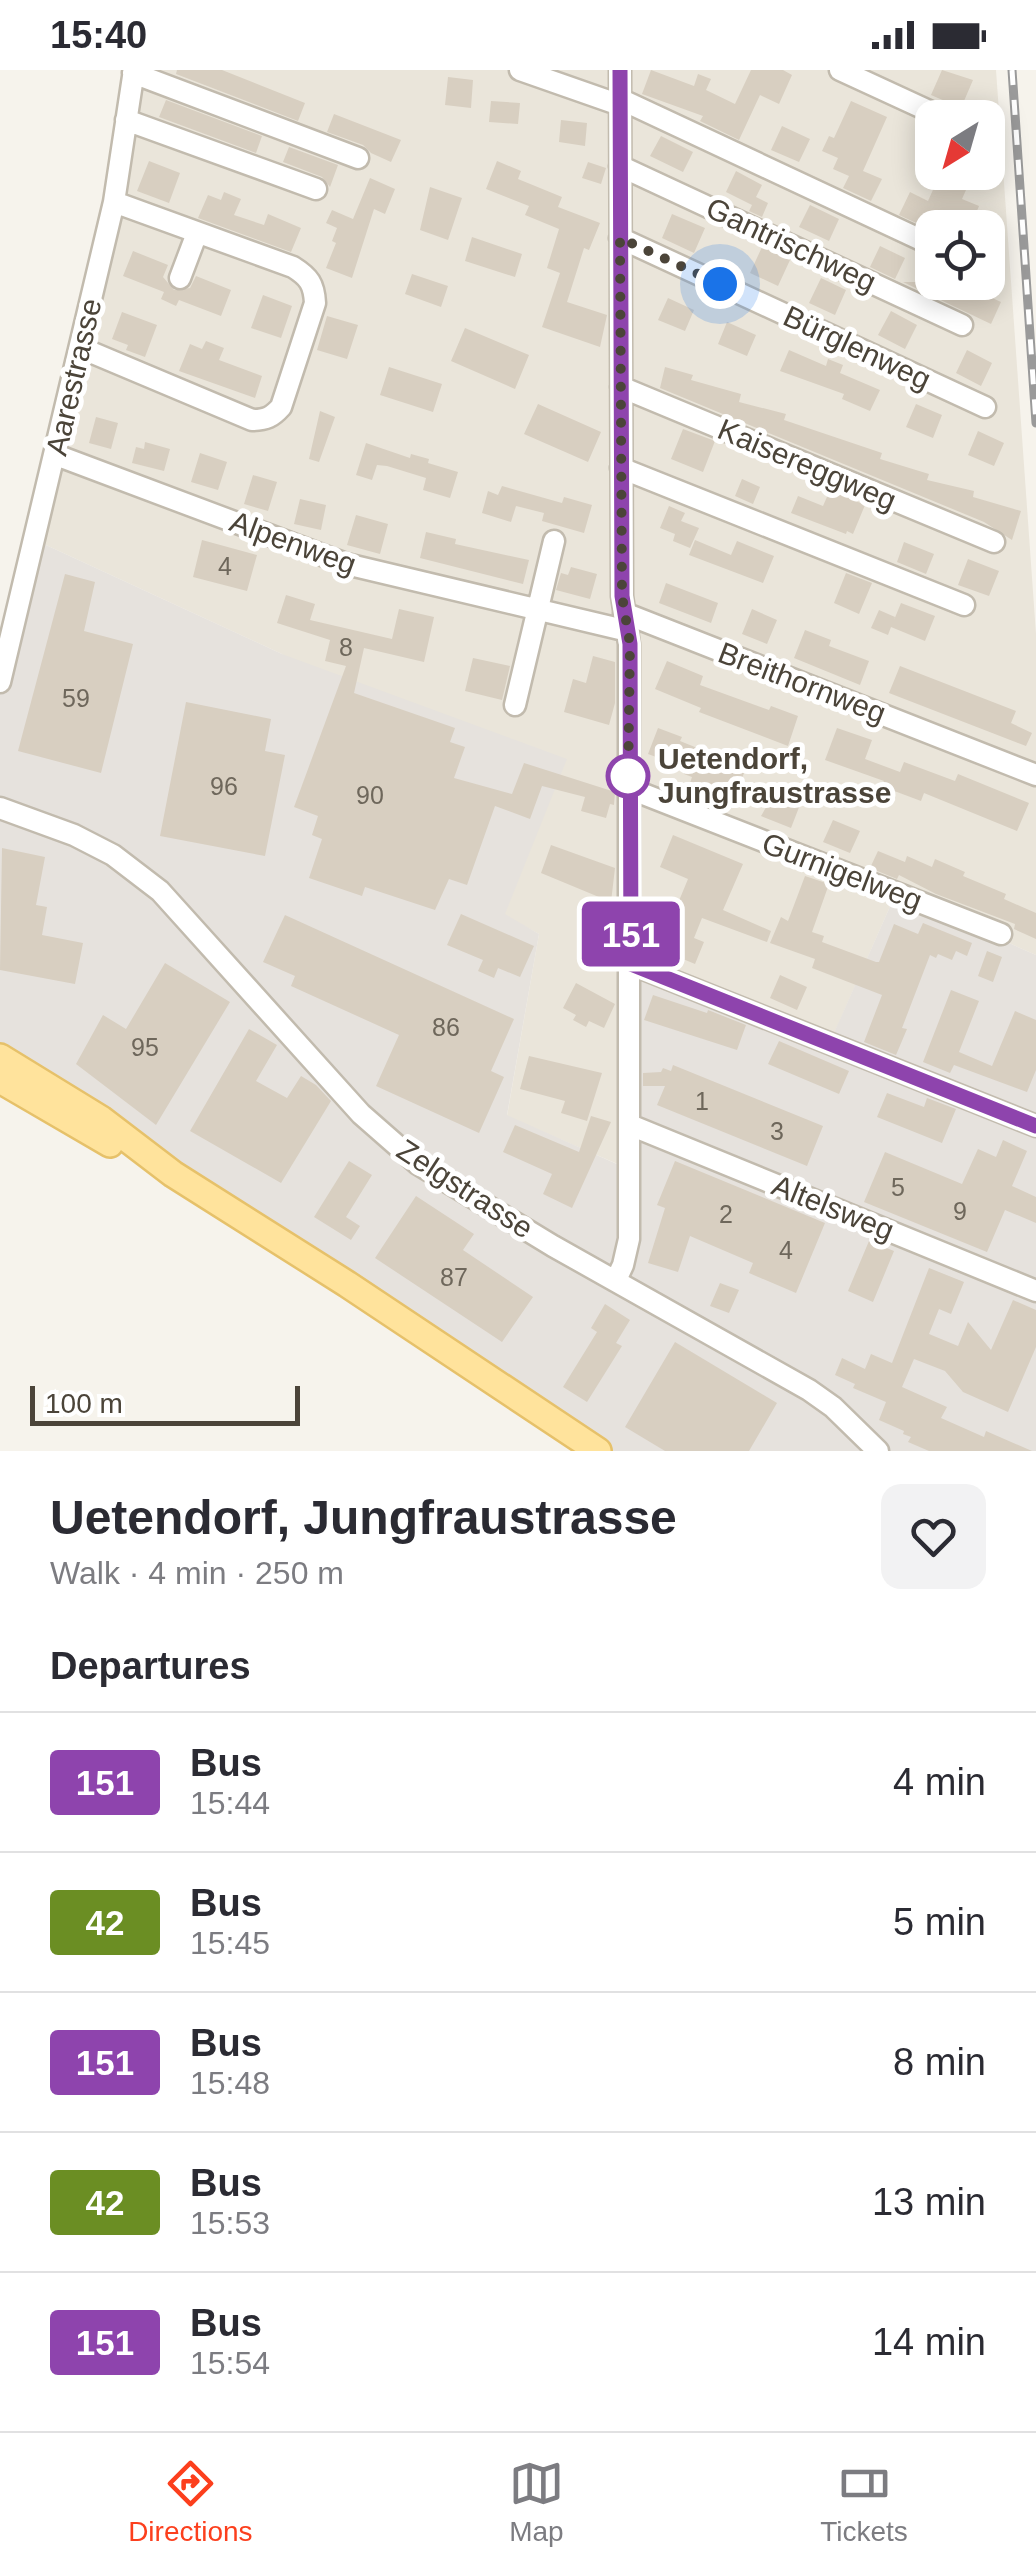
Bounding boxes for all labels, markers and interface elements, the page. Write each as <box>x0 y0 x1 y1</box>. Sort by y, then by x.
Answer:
text: 15:40 <box>50 14 147 56</box>
north arrow <box>915 100 1005 190</box>
map controls <box>915 100 1005 300</box>
street label: Gantrischweg <box>701 191 881 298</box>
button: locate <box>915 210 1005 300</box>
your location <box>695 259 745 309</box>
street label: Aarestrasse <box>39 295 108 459</box>
street label: Bürglenweg <box>778 299 936 396</box>
street label: Kaisereggweg <box>713 412 901 517</box>
street label: Alpenweg <box>226 504 361 581</box>
house number: 4 <box>218 552 232 580</box>
house number: 8 <box>339 633 353 661</box>
street label: Breithornweg <box>714 635 891 730</box>
house number: 59 <box>62 684 90 712</box>
place label: Uetendorf, Jungfraustrasse <box>658 742 891 809</box>
marker: Uetendorf, Jungfraustrasse <box>607 755 649 797</box>
house number: 96 <box>210 772 238 800</box>
house number: 90 <box>356 781 384 809</box>
street label: Gurnigelweg <box>758 826 927 917</box>
line badge: 151 <box>574 902 688 966</box>
text: 151 <box>602 915 660 954</box>
house number: 86 <box>432 1013 460 1041</box>
house number: 95 <box>131 1033 159 1061</box>
house number: 1 <box>695 1087 709 1115</box>
house number: 3 <box>770 1117 784 1145</box>
street label: Zelgstrasse <box>391 1133 539 1245</box>
street label: Altelsweg <box>767 1168 899 1247</box>
house number: 5 <box>891 1173 905 1201</box>
house number: 9 <box>953 1197 967 1225</box>
house number: 2 <box>719 1200 733 1228</box>
house number: 4 <box>779 1236 793 1264</box>
house number: 87 <box>440 1263 468 1291</box>
scale bar <box>30 1381 300 1426</box>
text: 100 m <box>45 1388 123 1419</box>
button: heart <box>881 1484 986 1589</box>
text: Uetendorf, Jungfraustrasse <box>50 1491 677 1544</box>
text: Walk · 4 min · 250 m <box>50 1555 344 1591</box>
text: Departures <box>50 1645 251 1687</box>
text: Bus <box>190 1742 262 1784</box>
text: 4 min <box>893 1761 986 1803</box>
text: 151 <box>76 1763 134 1802</box>
text: 15:44 <box>190 1785 270 1821</box>
text: Bus <box>190 1882 262 1924</box>
text: 5 min <box>893 1901 986 1943</box>
text: 42 <box>86 1903 124 1942</box>
text: 15:45 <box>190 1925 270 1961</box>
text: Bus <box>190 2022 262 2064</box>
text: 8 min <box>893 2041 986 2083</box>
text: 151 <box>76 2043 134 2082</box>
text: 15:48 <box>190 2065 270 2101</box>
text: Bus <box>190 2162 262 2204</box>
text: 13 min <box>872 2181 986 2223</box>
text: 42 <box>86 2183 124 2222</box>
text: 15:53 <box>190 2205 270 2241</box>
text: Bus <box>190 2302 262 2344</box>
text: 14 min <box>872 2321 986 2363</box>
text: 151 <box>76 2323 134 2362</box>
text: 15:54 <box>190 2345 270 2381</box>
tab: Directions <box>128 2456 253 2548</box>
tab: Map <box>509 2456 564 2548</box>
tab: Tickets <box>820 2456 908 2548</box>

